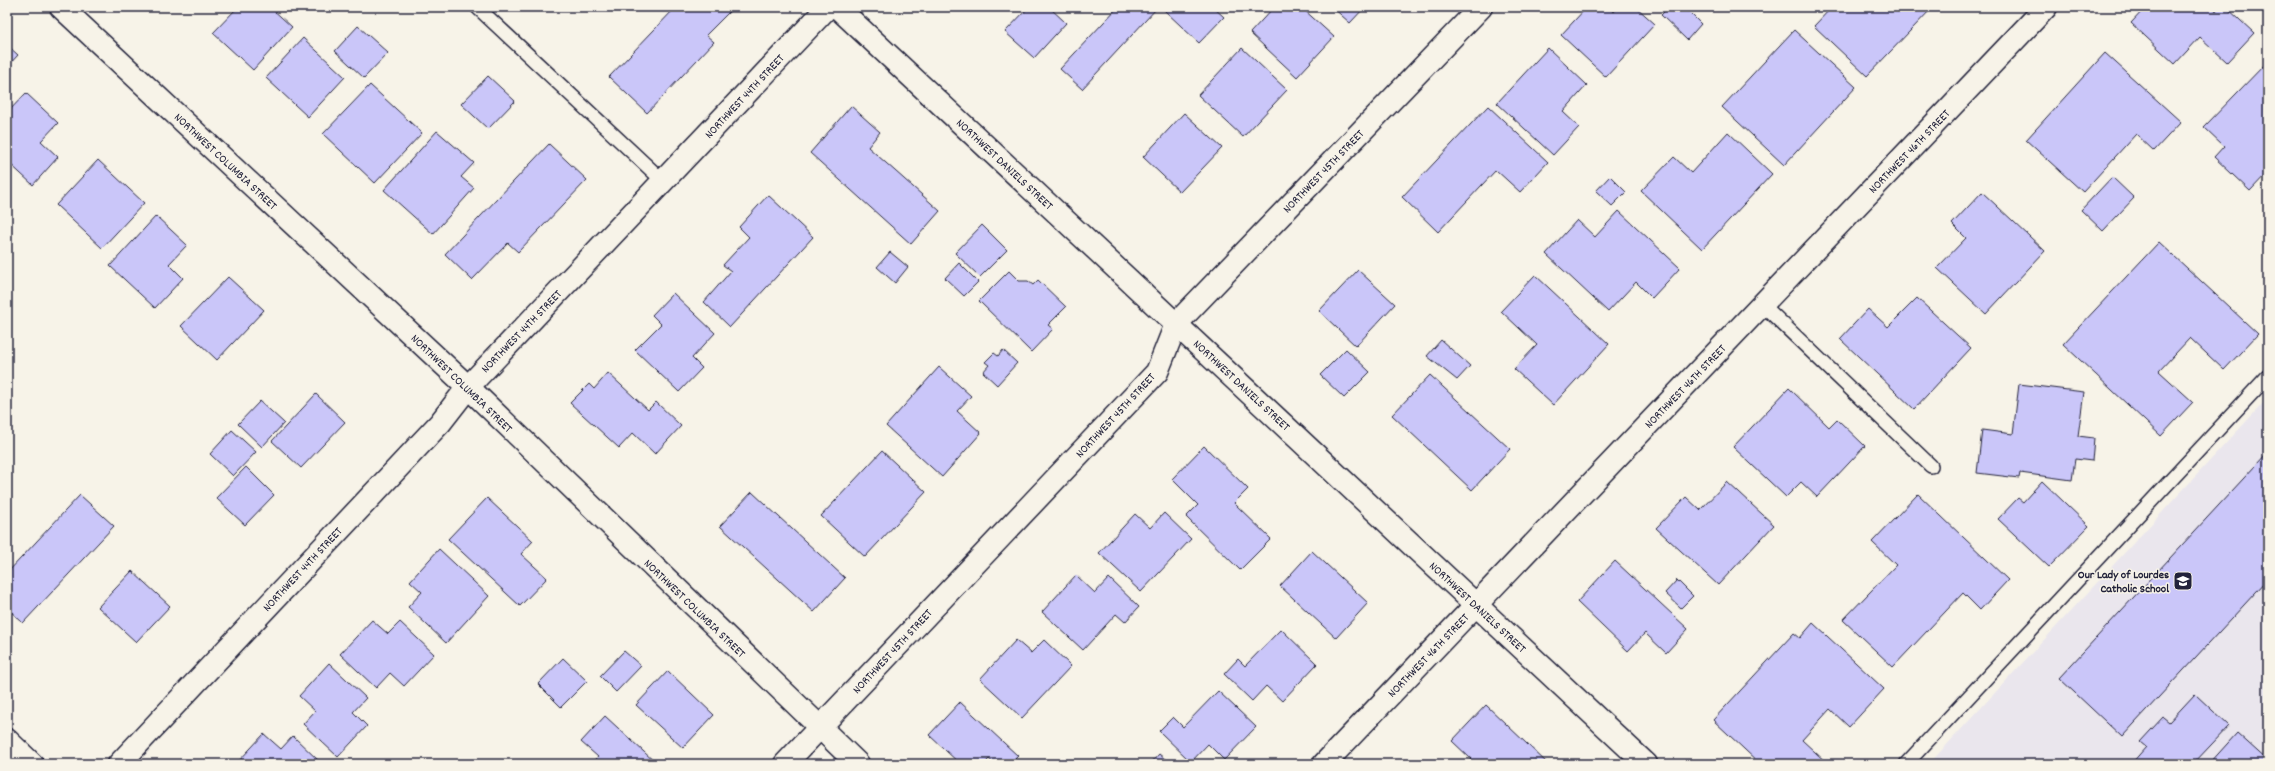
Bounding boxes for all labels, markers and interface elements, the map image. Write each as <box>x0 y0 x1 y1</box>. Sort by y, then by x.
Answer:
street label: NORTHWEST 44TH STREET <box>701 51 789 143</box>
street label: NORTHWEST 46TH STREET <box>1865 106 1955 198</box>
street label: NORTHWEST COLUMBIA STREET <box>170 110 281 215</box>
street label: NORTHWEST DANIELS STREET <box>952 116 1056 215</box>
street label: NORTHWEST 45TH STREET <box>1280 126 1369 218</box>
street label: NORTHWEST 44TH STREET <box>478 286 567 378</box>
street label: NORTHWEST COLUMBIA STREET <box>406 331 516 437</box>
street label: NORTHWEST DANIELS STREET <box>1189 337 1293 436</box>
street label: NORTHWEST 46TH STREET <box>1641 341 1731 433</box>
street label: NORTHWEST 45TH STREET <box>1072 370 1160 462</box>
street label: NORTHWEST 44TH STREET <box>259 524 347 616</box>
street label: NORTHWEST COLUMBIA STREET <box>639 556 749 662</box>
street label: NORTHWEST DANIELS STREET <box>1425 559 1529 658</box>
place label: Our Lady of Lourdes Catholic School <box>2078 567 2169 598</box>
school or university icon: Our Lady of Lourdes Catholic School <box>2172 570 2194 592</box>
street label: NORTHWEST 45TH STREET <box>849 606 937 698</box>
street label: NORTHWEST 46TH STREET <box>1384 610 1474 702</box>

